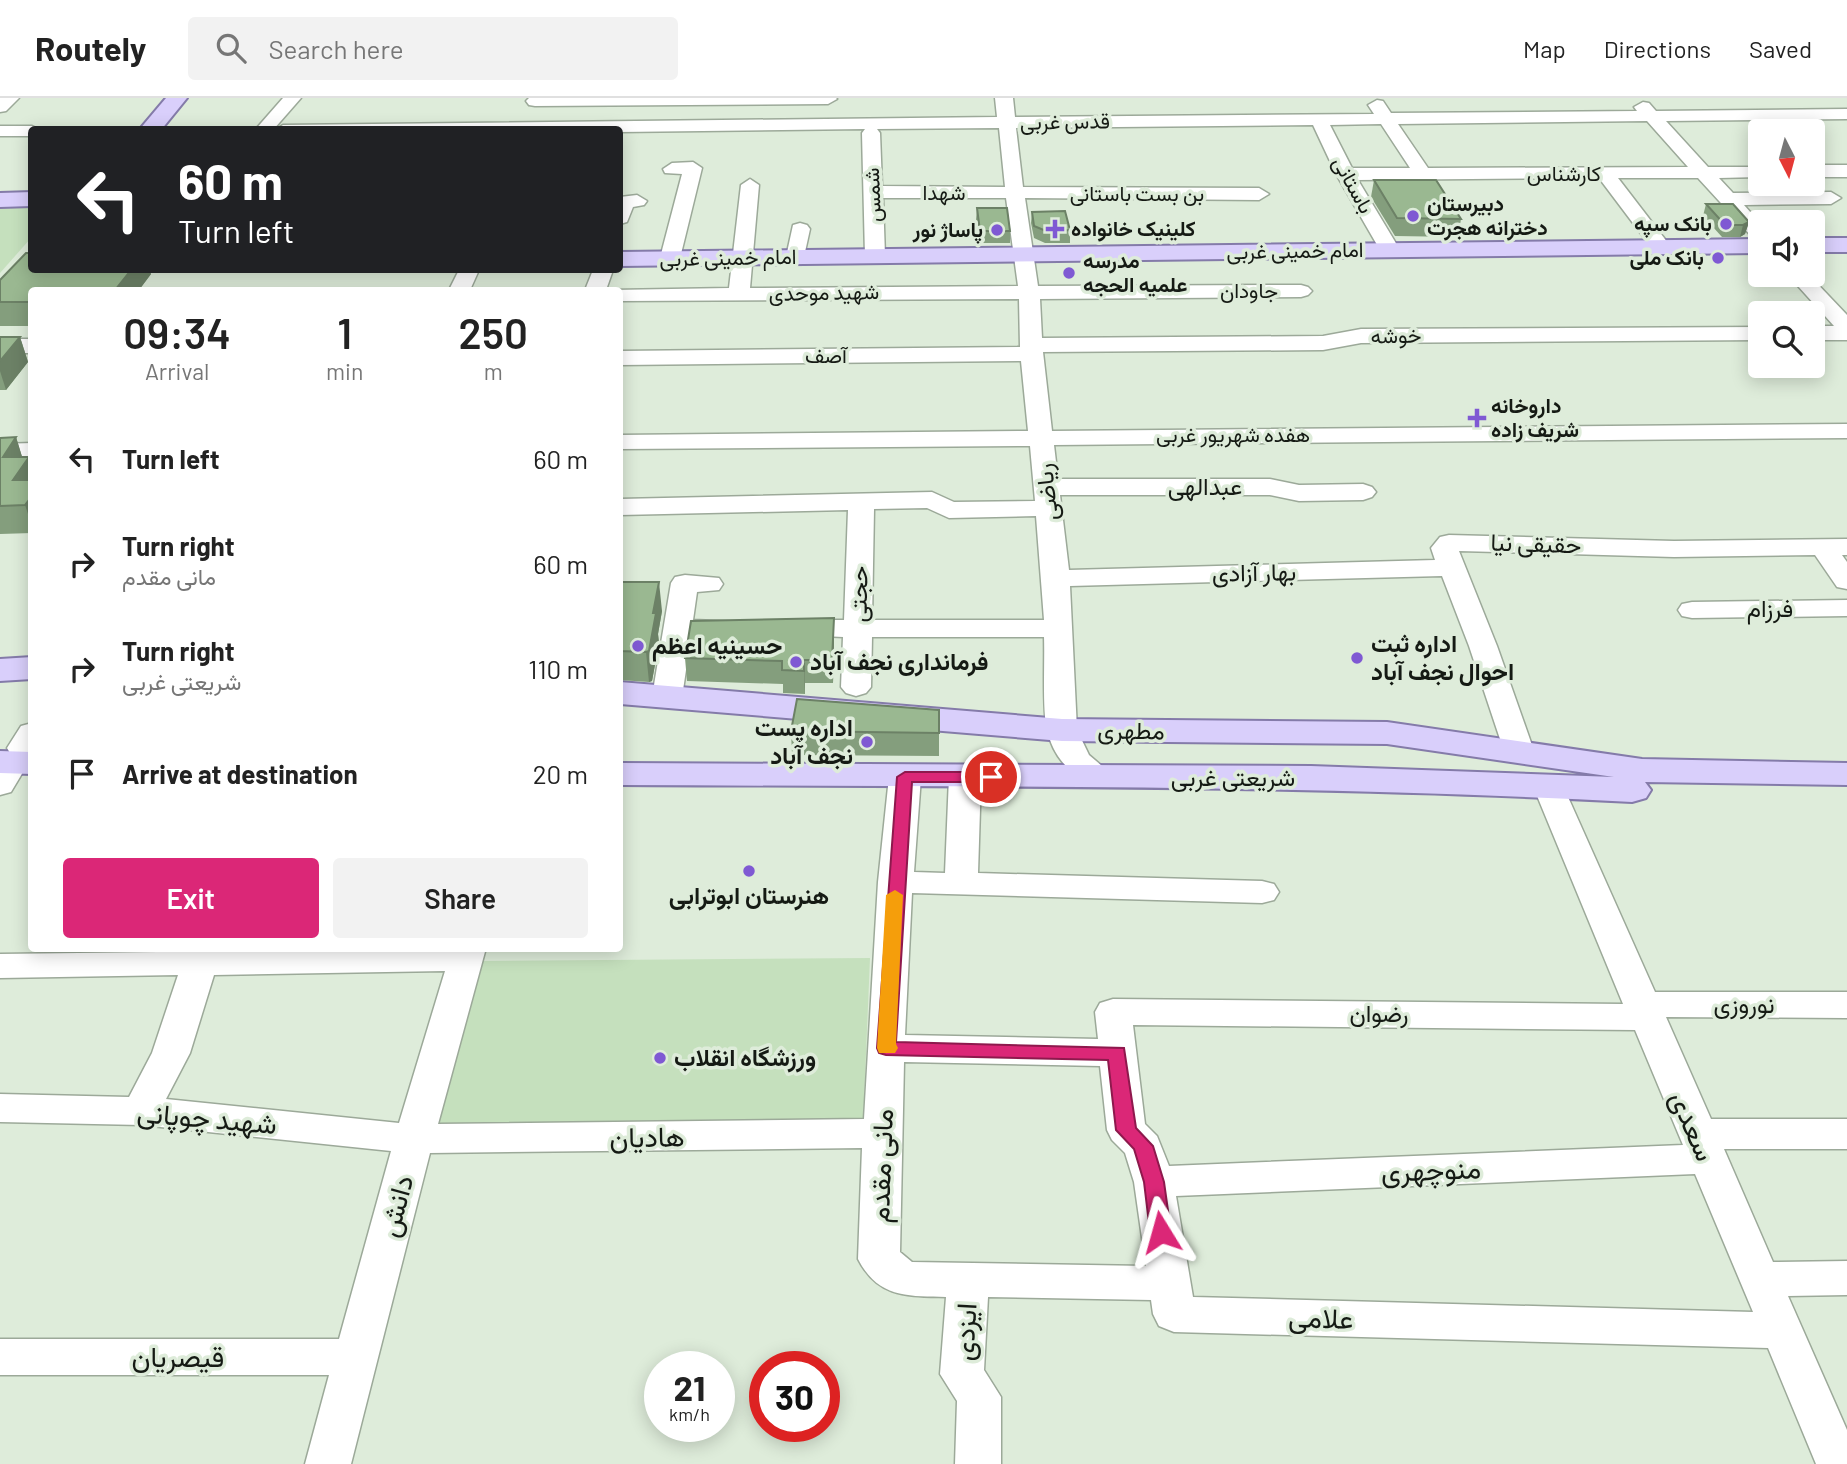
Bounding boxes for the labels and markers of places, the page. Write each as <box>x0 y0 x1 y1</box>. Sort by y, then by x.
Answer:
place label: دبیرستان دخترانه هجرت <box>1427 190 1548 241</box>
marker: دبیرستان دخترانه هجرت <box>1405 208 1421 224</box>
place label: بانک سپه <box>1634 210 1712 238</box>
place label: کلینیک خانواده <box>1071 215 1196 242</box>
place label: پاساژ نور <box>912 216 983 244</box>
marker: بانک سپه <box>1718 216 1734 232</box>
marker: کلینیک خانواده <box>1045 219 1065 239</box>
marker: پاساژ نور <box>989 222 1005 238</box>
place label: بانک ملی <box>1630 244 1704 270</box>
place label: مدرسه علمیه الحجه <box>1083 247 1187 297</box>
marker: بانک ملی <box>1710 250 1726 266</box>
marker: مدرسه علمیه الحجه <box>1061 265 1077 281</box>
place label: داروخانه شریف زاده <box>1491 392 1579 443</box>
marker: داروخانه شریف زاده <box>1469 410 1485 426</box>
place label: اداره ثبت احوال نجف آباد <box>1371 628 1514 687</box>
place label: حسینیه اعظم <box>652 630 782 662</box>
marker: حسینیه اعظم <box>630 638 646 654</box>
place label: فرمانداری نجف آباد <box>810 646 988 677</box>
marker: اداره ثبت احوال نجف آباد <box>1349 650 1365 666</box>
marker: فرمانداری نجف آباد <box>788 654 804 670</box>
place label: اداره پست نجف آباد <box>755 712 853 770</box>
marker: اداره پست نجف آباد <box>859 734 875 750</box>
pin <box>961 747 1021 807</box>
marker: هنرستان ابوترابی <box>741 863 757 879</box>
place label: هنرستان ابوترابی <box>669 880 829 911</box>
place label: ورزشگاه انقلاب <box>674 1042 816 1073</box>
marker: ورزشگاه انقلاب <box>652 1050 668 1066</box>

